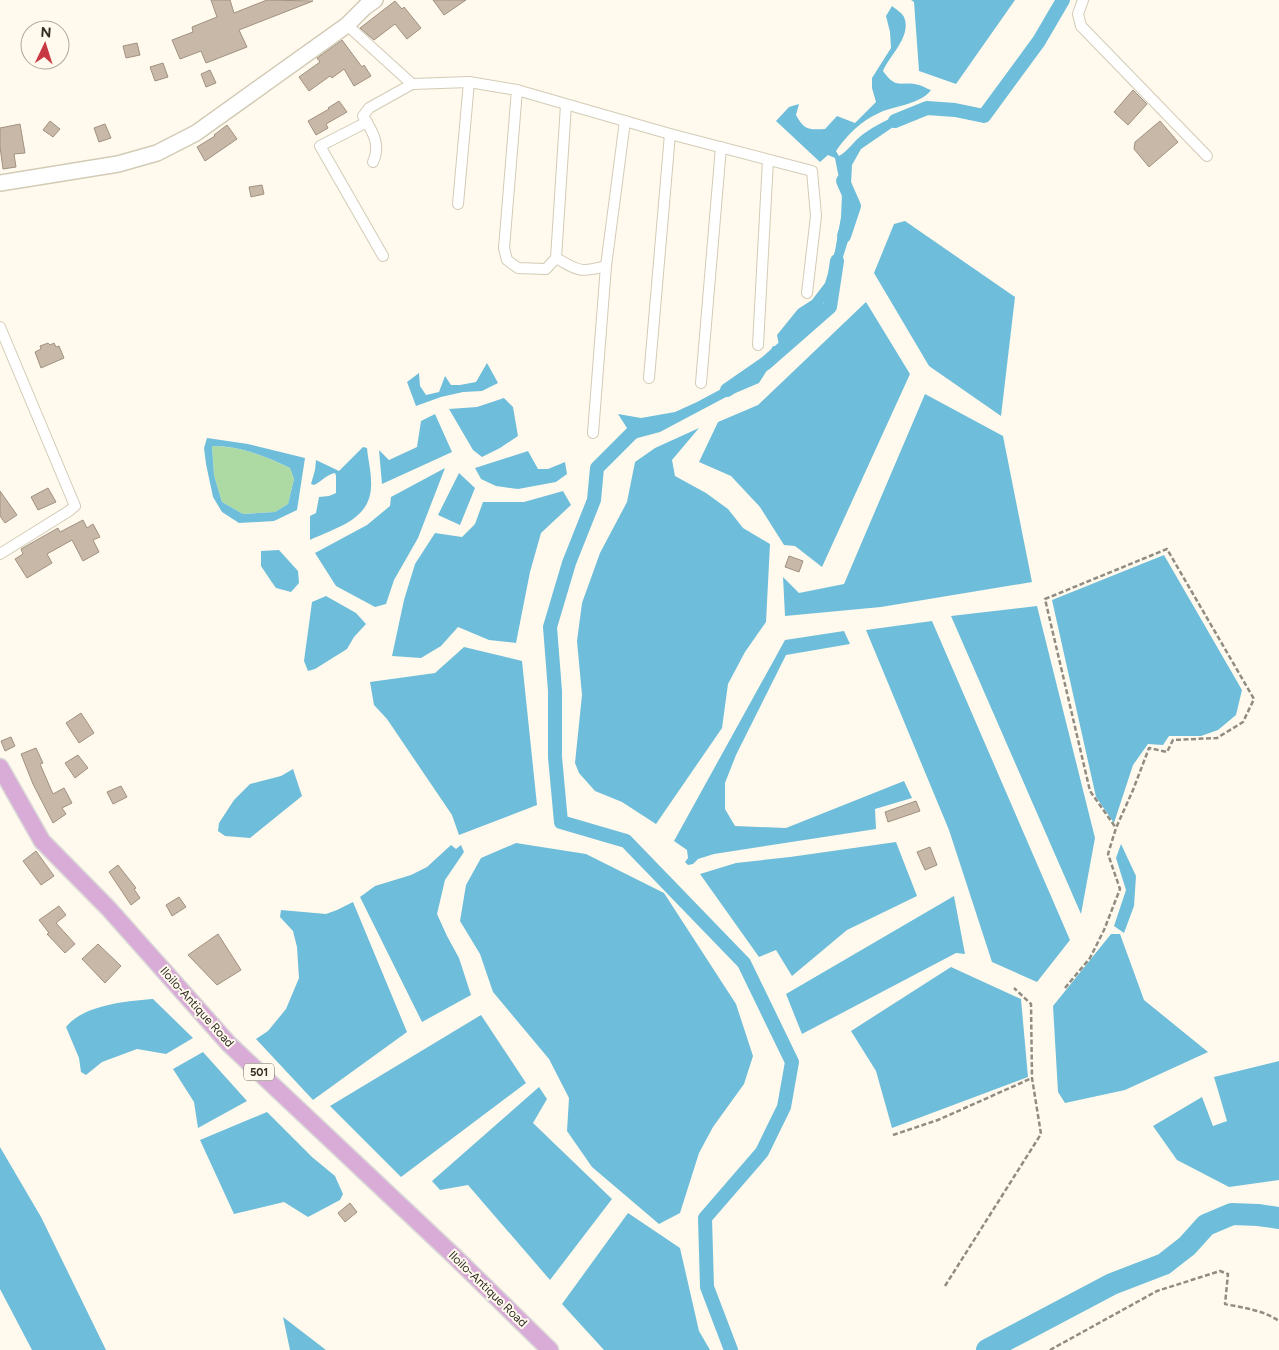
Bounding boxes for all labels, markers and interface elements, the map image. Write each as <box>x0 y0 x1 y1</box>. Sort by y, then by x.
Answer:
north arrow <box>20 20 70 70</box>
text: N <box>40 24 52 41</box>
street label: Iloilo-Antique Road <box>157 964 237 1050</box>
road number: 501 <box>244 1064 274 1080</box>
street label: Iloilo-Antique Road <box>446 1248 530 1330</box>

